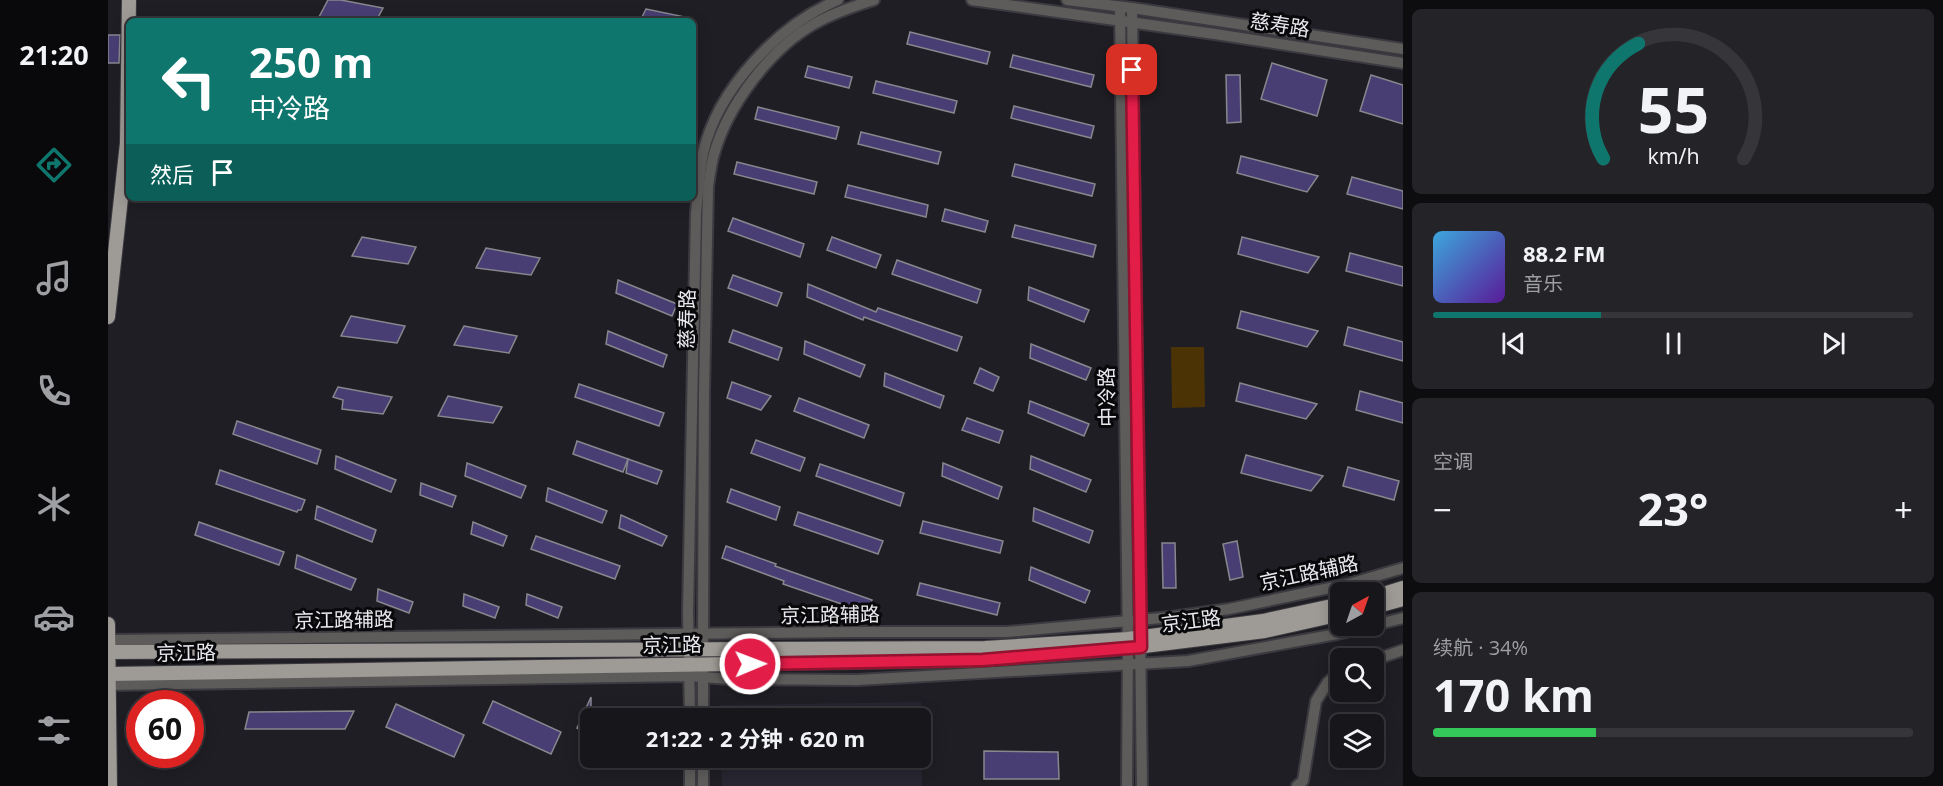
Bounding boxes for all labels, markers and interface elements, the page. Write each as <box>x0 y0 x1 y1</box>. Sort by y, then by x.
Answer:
street label: 慈寿路 <box>1248 6 1312 43</box>
text: 250 m <box>249 33 373 90</box>
text: 21:20 <box>19 36 89 73</box>
icon: left <box>150 42 228 120</box>
pin <box>1106 44 1157 95</box>
icon: arrive <box>1115 53 1148 86</box>
text: 55 <box>1637 66 1709 151</box>
text: 中冷路 <box>249 89 330 126</box>
text: km/h <box>1647 141 1699 170</box>
icon: directions <box>33 144 75 186</box>
icon: arrive <box>206 156 239 189</box>
text: 然后 <box>150 159 194 189</box>
text: 88.2 FM <box>1523 238 1606 268</box>
icon: music <box>33 257 75 299</box>
text: 音乐 <box>1523 270 1563 297</box>
street label: 慈寿路 <box>672 289 701 349</box>
icon: previous <box>1497 327 1530 360</box>
icon: pause <box>1657 327 1690 360</box>
icon: next <box>1817 327 1850 360</box>
street label: 中冷路 <box>1092 367 1121 427</box>
icon: phone <box>33 370 75 412</box>
text: 空调 <box>1433 448 1473 475</box>
text: 23° <box>1638 478 1708 539</box>
icon: climate <box>33 483 75 525</box>
text: − <box>1433 487 1452 532</box>
text: + <box>1894 487 1913 532</box>
street label: 京江路辅路 <box>1257 549 1361 596</box>
north arrow <box>1330 582 1384 636</box>
map controls <box>1330 582 1384 768</box>
icon: car <box>33 596 75 638</box>
street label: 京江路辅路 <box>780 600 880 629</box>
street label: 京江路 <box>1160 603 1222 638</box>
street label: 京江路辅路 <box>294 605 394 634</box>
street label: 京江路 <box>642 630 702 659</box>
position arrow <box>718 632 782 696</box>
text: 续航 · 34% <box>1433 634 1528 661</box>
street label: 京江路 <box>156 638 216 667</box>
button: search <box>1330 648 1384 702</box>
text: 170 km <box>1433 664 1594 725</box>
speed limit sign: 60 <box>126 690 204 768</box>
icon: filters <box>33 709 75 751</box>
button: layers <box>1330 714 1384 768</box>
text: 21:22 · 2 分钟 · 620 m <box>646 723 865 753</box>

